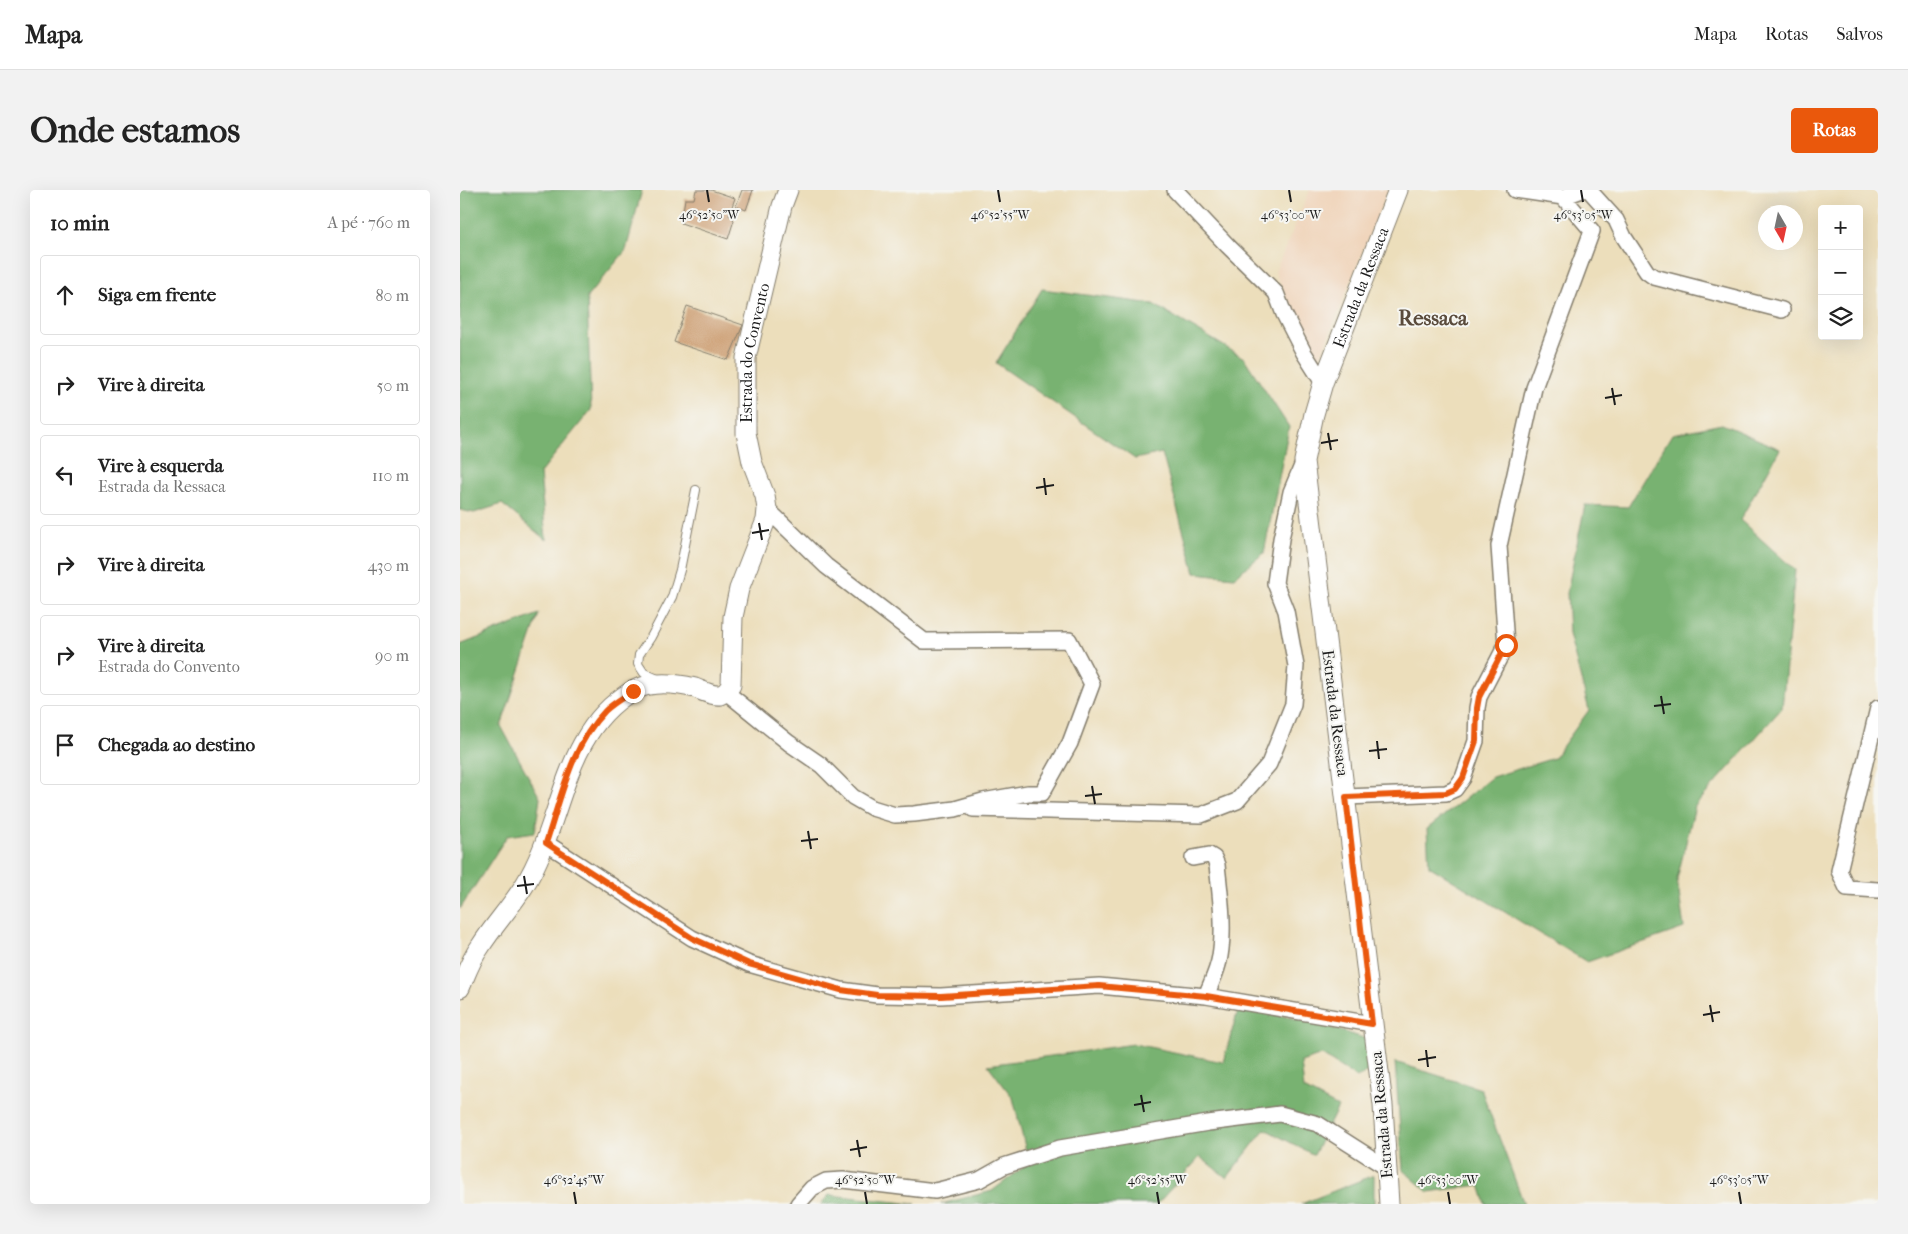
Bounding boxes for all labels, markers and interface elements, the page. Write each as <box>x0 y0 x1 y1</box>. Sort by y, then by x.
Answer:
text: Mapa <box>25 21 82 49</box>
text: Mapa <box>1694 24 1737 45</box>
text: Rotas <box>1765 24 1808 45</box>
text: Salvos <box>1836 24 1883 45</box>
button: Rotas <box>1791 108 1878 153</box>
text: Onde estamos <box>30 110 240 151</box>
north arrow <box>1758 205 1803 250</box>
map controls <box>1818 205 1863 340</box>
button: + <box>1818 205 1863 250</box>
text: 46°52'50"W <box>679 208 740 222</box>
text: 46°52'55"W <box>971 208 1031 222</box>
text: 46°53'00"W <box>1261 208 1322 222</box>
text: 46°53'05"W <box>1554 208 1614 222</box>
text: 10 min <box>50 211 109 235</box>
text: A pé · 760 m <box>328 213 410 232</box>
street label: Estrada da Ressaca <box>1329 224 1393 350</box>
button: − <box>1818 250 1863 295</box>
icon: ahead <box>51 281 79 309</box>
street label: Estrada do Convento <box>737 281 773 423</box>
text: Siga em frente <box>98 284 216 306</box>
text: 80 m <box>375 286 409 305</box>
button: layers <box>1818 295 1863 340</box>
district label: Ressaca <box>1398 306 1469 330</box>
icon: right <box>51 371 79 399</box>
text: Vire à direita <box>98 374 205 396</box>
text: 50 m <box>377 376 409 395</box>
text: Vire à esquerda <box>98 455 224 477</box>
icon: left <box>51 461 79 489</box>
text: 110 m <box>372 466 409 485</box>
text: Estrada da Ressaca <box>98 477 226 496</box>
icon: right <box>51 551 79 579</box>
text: Vire à direita <box>98 554 205 576</box>
text: 430 m <box>367 556 409 575</box>
route start <box>1495 634 1518 657</box>
text: Vire à direita <box>98 635 205 657</box>
icon: right <box>51 641 79 669</box>
text: 90 m <box>375 646 409 665</box>
street label: Estrada da Ressaca <box>1318 649 1353 778</box>
text: Estrada do Convento <box>98 657 240 676</box>
route end <box>622 680 645 703</box>
icon: arrive <box>51 731 79 759</box>
text: Chegada ao destino <box>98 734 255 756</box>
street label: Estrada da Ressaca <box>1366 1050 1397 1179</box>
text: 46°52'45"W <box>544 1173 605 1187</box>
text: 46°52'50"W <box>835 1173 896 1187</box>
text: 46°52'55"W <box>1128 1173 1188 1187</box>
text: 46°53'00"W <box>1418 1173 1479 1187</box>
text: 46°53'05"W <box>1710 1173 1770 1187</box>

